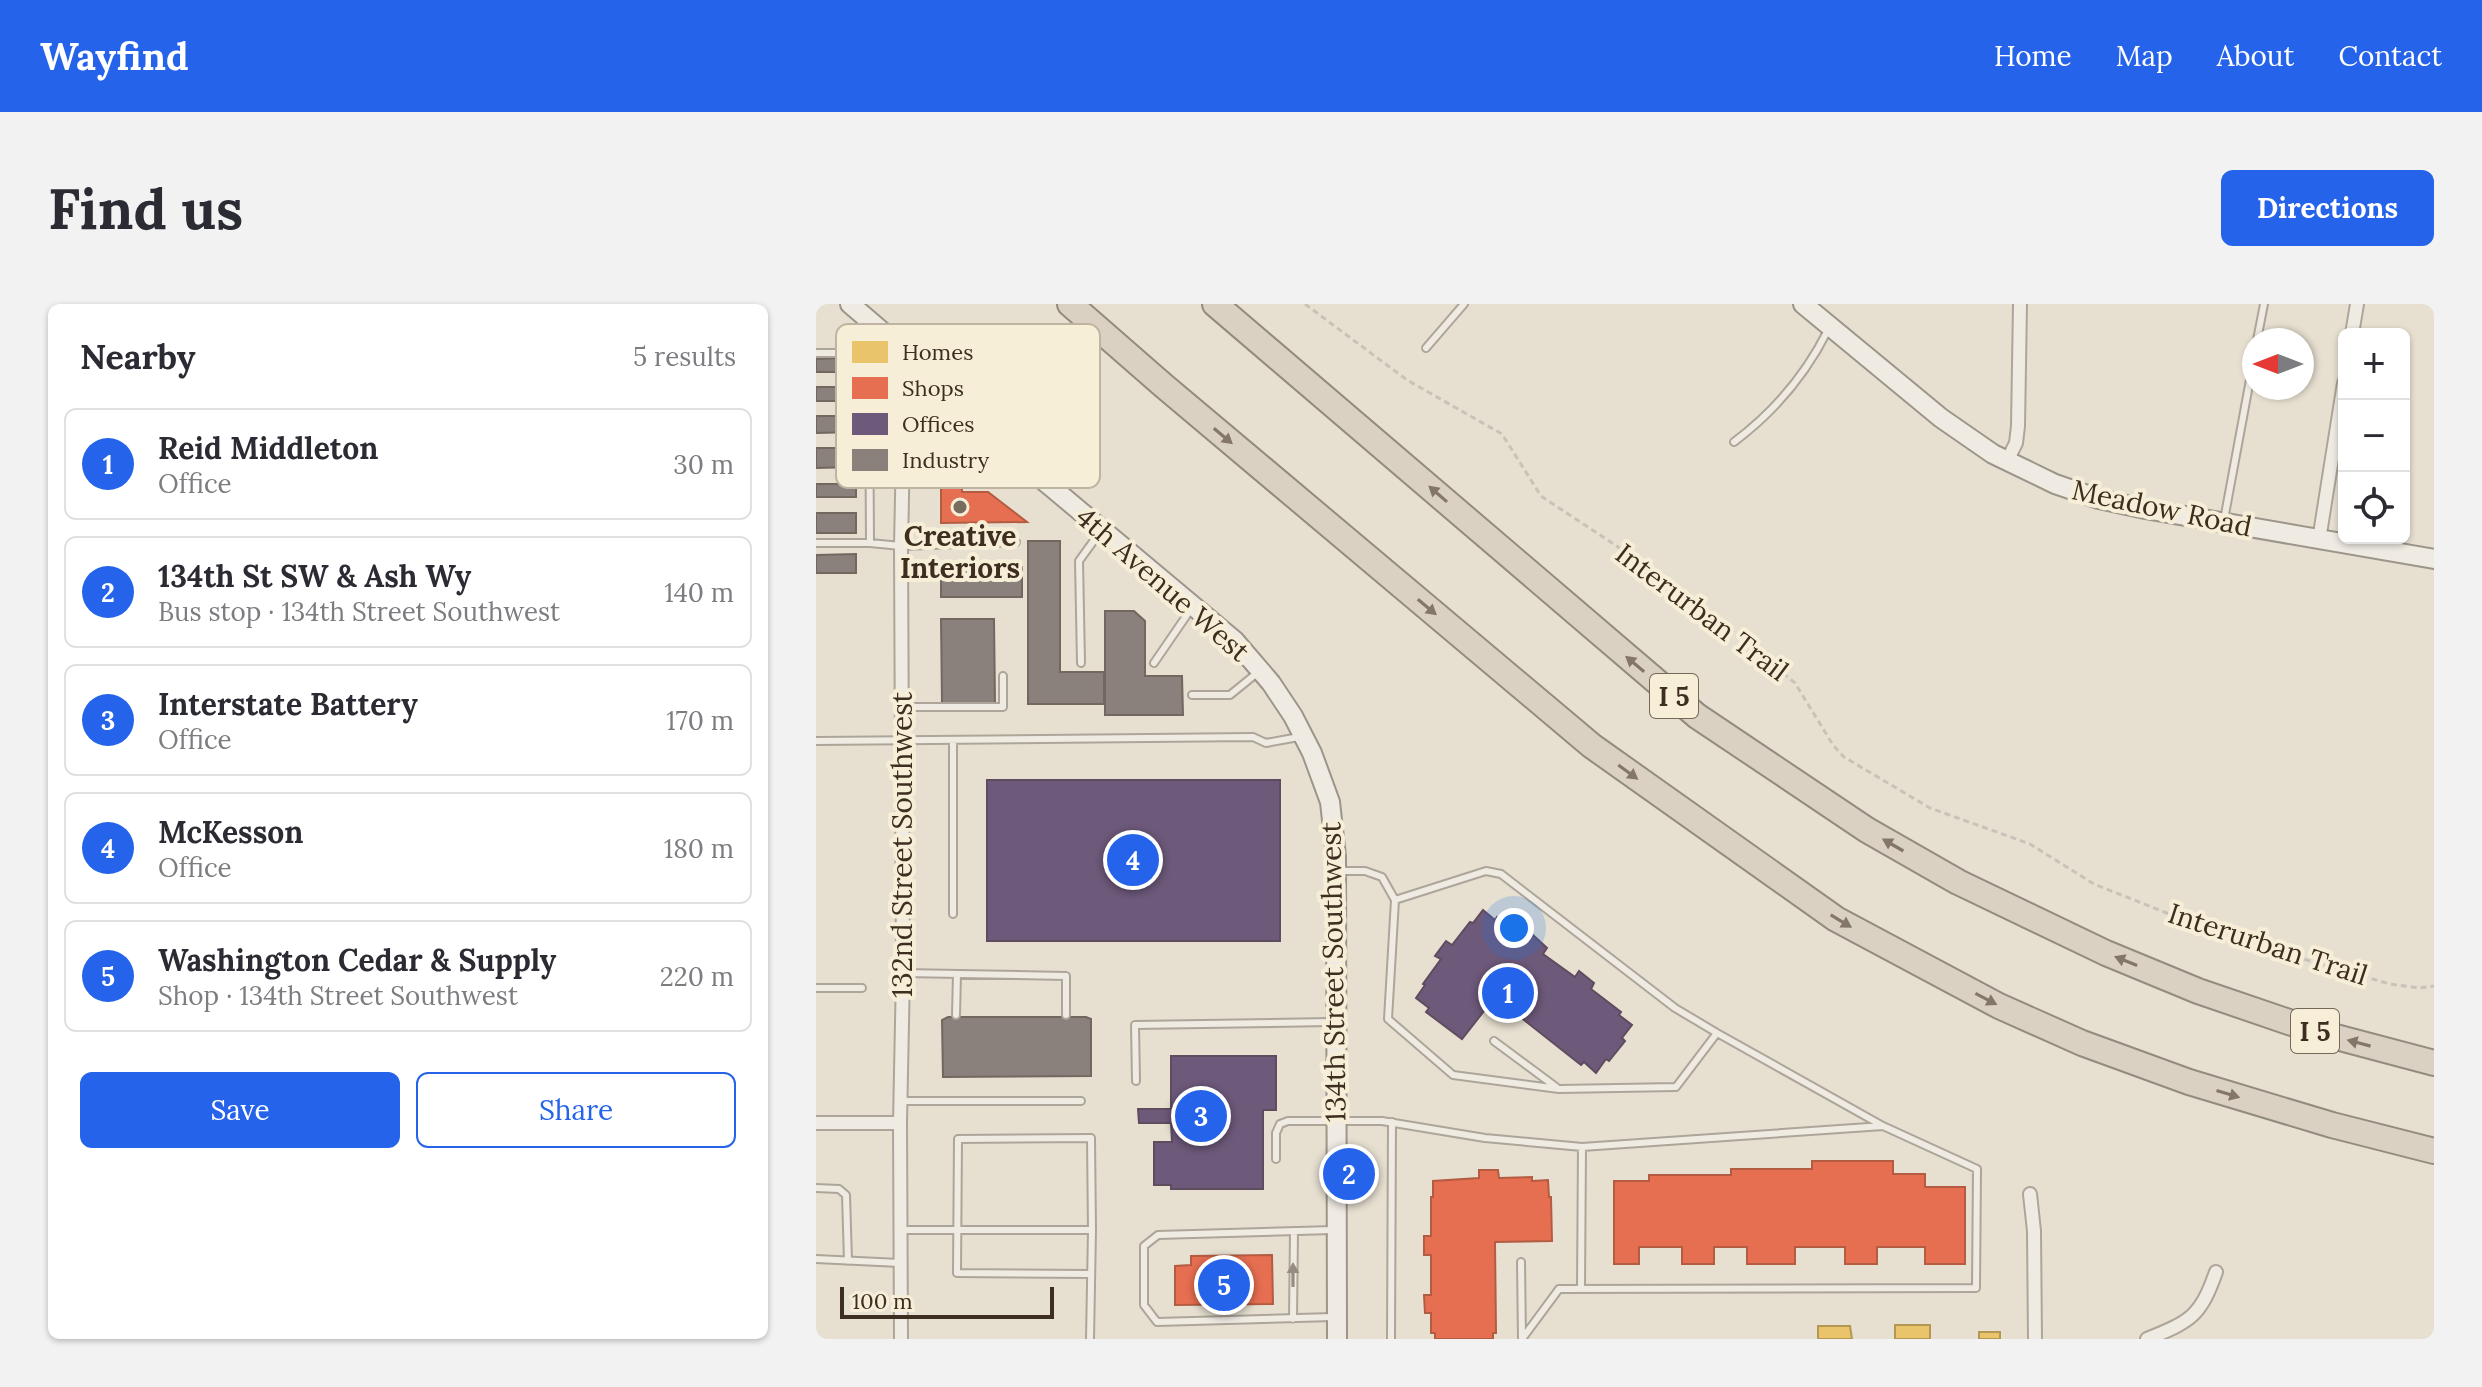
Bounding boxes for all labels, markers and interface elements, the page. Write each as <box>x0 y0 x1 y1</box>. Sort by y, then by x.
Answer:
text: Wayfind <box>40 32 189 80</box>
text: Home <box>1994 38 2072 74</box>
text: Map <box>2116 38 2173 74</box>
text: About <box>2217 38 2294 74</box>
text: Contact <box>2338 38 2442 74</box>
button: Directions <box>2221 170 2434 246</box>
text: Find us <box>48 173 243 244</box>
legend <box>836 324 1100 488</box>
north arrow <box>2242 328 2314 400</box>
map controls <box>2338 328 2410 544</box>
button: + <box>2338 328 2410 400</box>
text: Nearby <box>80 335 196 378</box>
text: Homes <box>902 338 973 366</box>
text: 5 results <box>633 340 736 373</box>
text: Shops <box>902 374 964 402</box>
button: − <box>2338 400 2410 472</box>
text: Offices <box>902 410 975 438</box>
one-way arrow <box>1213 427 1233 444</box>
text: Reid Middleton <box>158 429 378 467</box>
text: Industry <box>902 446 989 474</box>
text: 1 <box>103 448 113 481</box>
text: 30 m <box>673 448 734 481</box>
text: Office <box>158 467 232 500</box>
street label: Meadow Road <box>2069 471 2255 545</box>
button: locate <box>2338 472 2410 544</box>
one-way arrow <box>1429 486 1448 504</box>
marker: Creative Interiors <box>951 498 969 516</box>
street label: 4th Avenue West <box>1069 499 1257 669</box>
place label: Creative Interiors <box>900 518 1020 586</box>
street label: Interurban Trail <box>1608 535 1796 689</box>
text: 134th St SW & Ash Wy <box>158 557 471 595</box>
text: 2 <box>101 576 115 609</box>
text: 140 m <box>664 576 734 609</box>
text: Bus stop · 134th Street Southwest <box>158 595 560 628</box>
one-way arrow <box>1417 598 1437 615</box>
one-way arrow <box>1625 656 1645 673</box>
road number: I 5 <box>1650 674 1698 718</box>
text: Interstate Battery <box>158 685 418 723</box>
street label: 132nd Street Southwest <box>884 692 920 998</box>
text: 3 <box>101 704 115 737</box>
text: 170 m <box>666 704 734 737</box>
text: Office <box>158 723 232 756</box>
one-way arrow <box>1618 764 1639 779</box>
text: McKesson <box>158 813 303 851</box>
street label: 134th Street Southwest <box>1312 821 1354 1122</box>
pin: 4 <box>1107 830 1159 890</box>
text: 4 <box>101 832 115 865</box>
text: 180 m <box>664 832 734 865</box>
one-way arrow <box>1882 838 1905 852</box>
text: Office <box>158 851 232 884</box>
street label: Interurban Trail <box>2164 895 2372 993</box>
your location <box>1494 908 1534 948</box>
one-way arrow <box>1830 914 1852 928</box>
text: Washington Cedar & Supply <box>158 941 556 979</box>
one-way arrow <box>2114 955 2138 968</box>
text: 5 <box>101 960 115 993</box>
text: 220 m <box>660 960 734 993</box>
pin: 1 <box>1482 963 1534 1023</box>
text: Shop · 134th Street Southwest <box>158 979 518 1012</box>
one-way arrow <box>1975 993 1998 1006</box>
road number: I 5 <box>2291 1009 2339 1053</box>
one-way arrow <box>2346 1036 2370 1049</box>
button: Save <box>80 1072 400 1148</box>
button: Share <box>416 1072 736 1148</box>
pin: 3 <box>1175 1086 1227 1146</box>
one-way arrow <box>2217 1088 2241 1101</box>
pin: 2 <box>1323 1144 1375 1204</box>
pin: 5 <box>1198 1255 1250 1315</box>
one-way arrow <box>1287 1262 1299 1287</box>
scale bar <box>840 1283 1054 1319</box>
text: 100 m <box>852 1287 913 1315</box>

